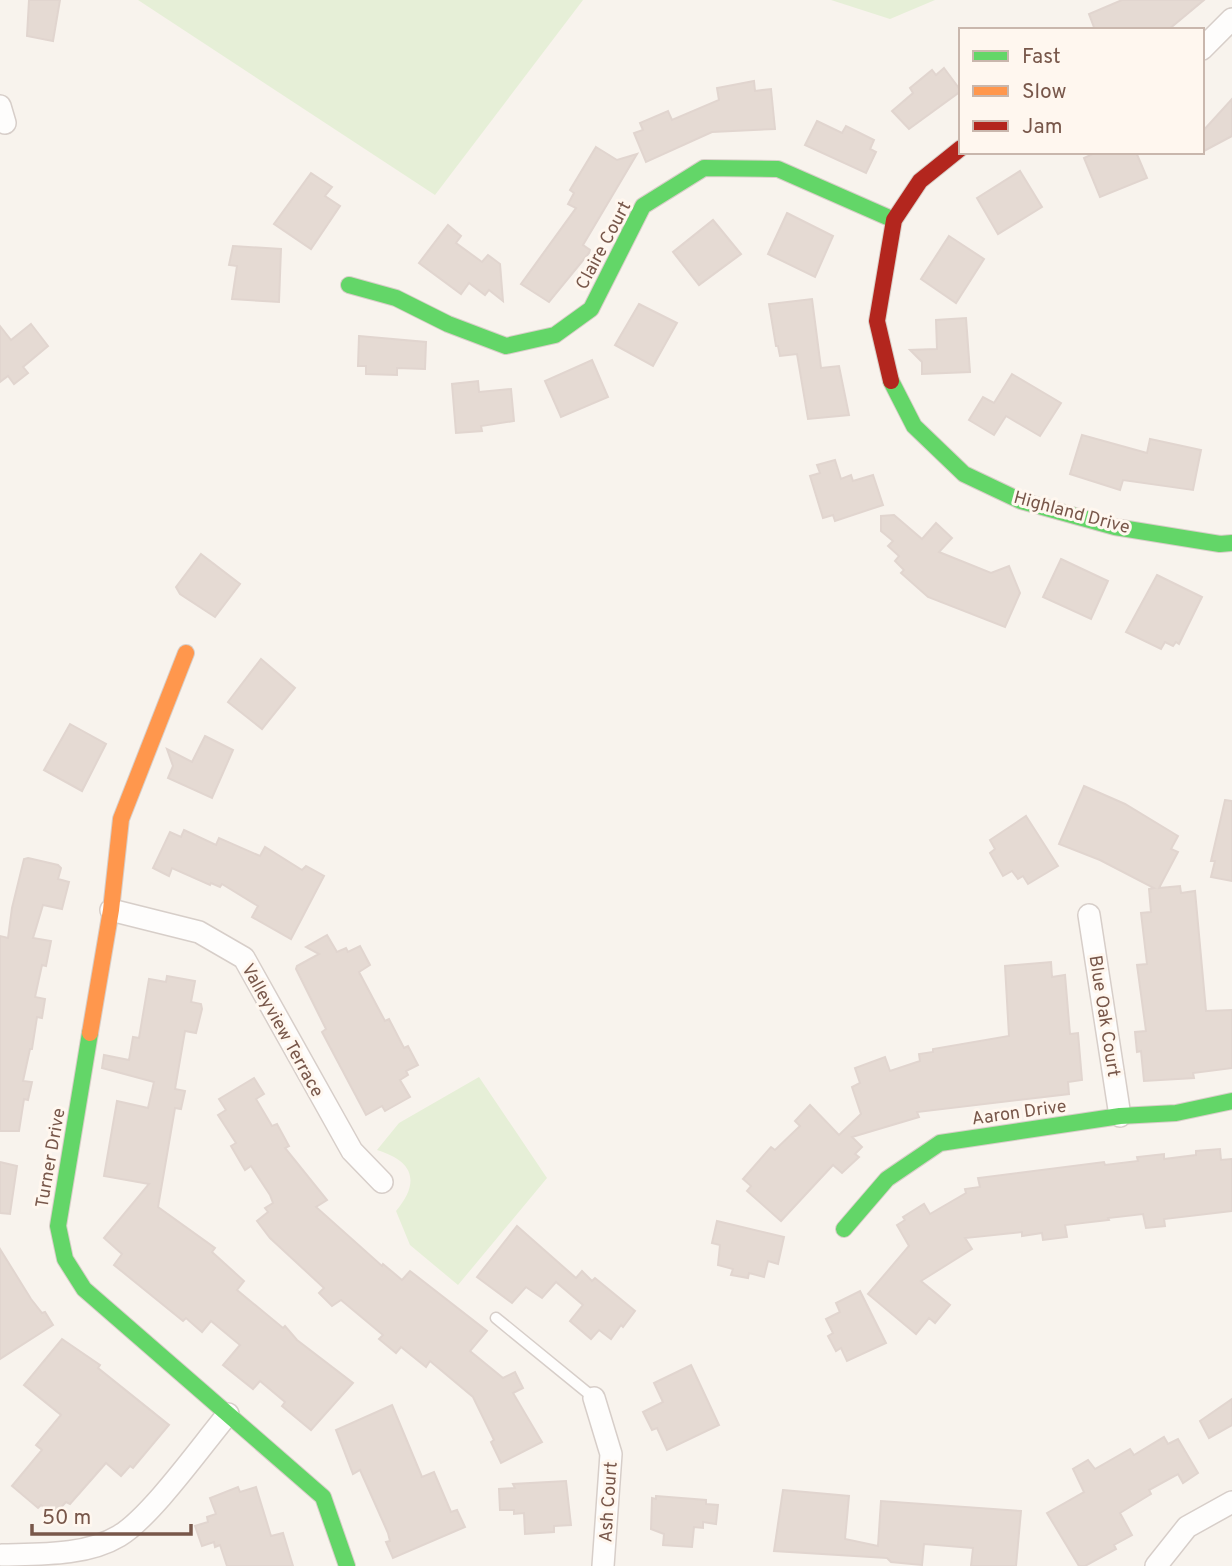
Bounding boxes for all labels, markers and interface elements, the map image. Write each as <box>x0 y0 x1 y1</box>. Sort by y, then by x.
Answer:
legend <box>959 28 1204 154</box>
text: Fast <box>1022 44 1061 71</box>
text: Slow <box>1022 79 1067 106</box>
text: Jam <box>1022 114 1063 141</box>
street label: Claire Court <box>571 197 637 294</box>
street label: Highland Drive <box>1011 487 1132 540</box>
street label: Blue Oak Court <box>1083 954 1124 1079</box>
street label: Valleyview Terrace <box>235 960 328 1102</box>
street label: Aaron Drive <box>970 1095 1068 1132</box>
street label: Turner Drive <box>31 1106 72 1210</box>
street label: Ash Court <box>595 1461 624 1543</box>
scale bar <box>32 1492 191 1536</box>
text: 50 m <box>42 1505 91 1532</box>

